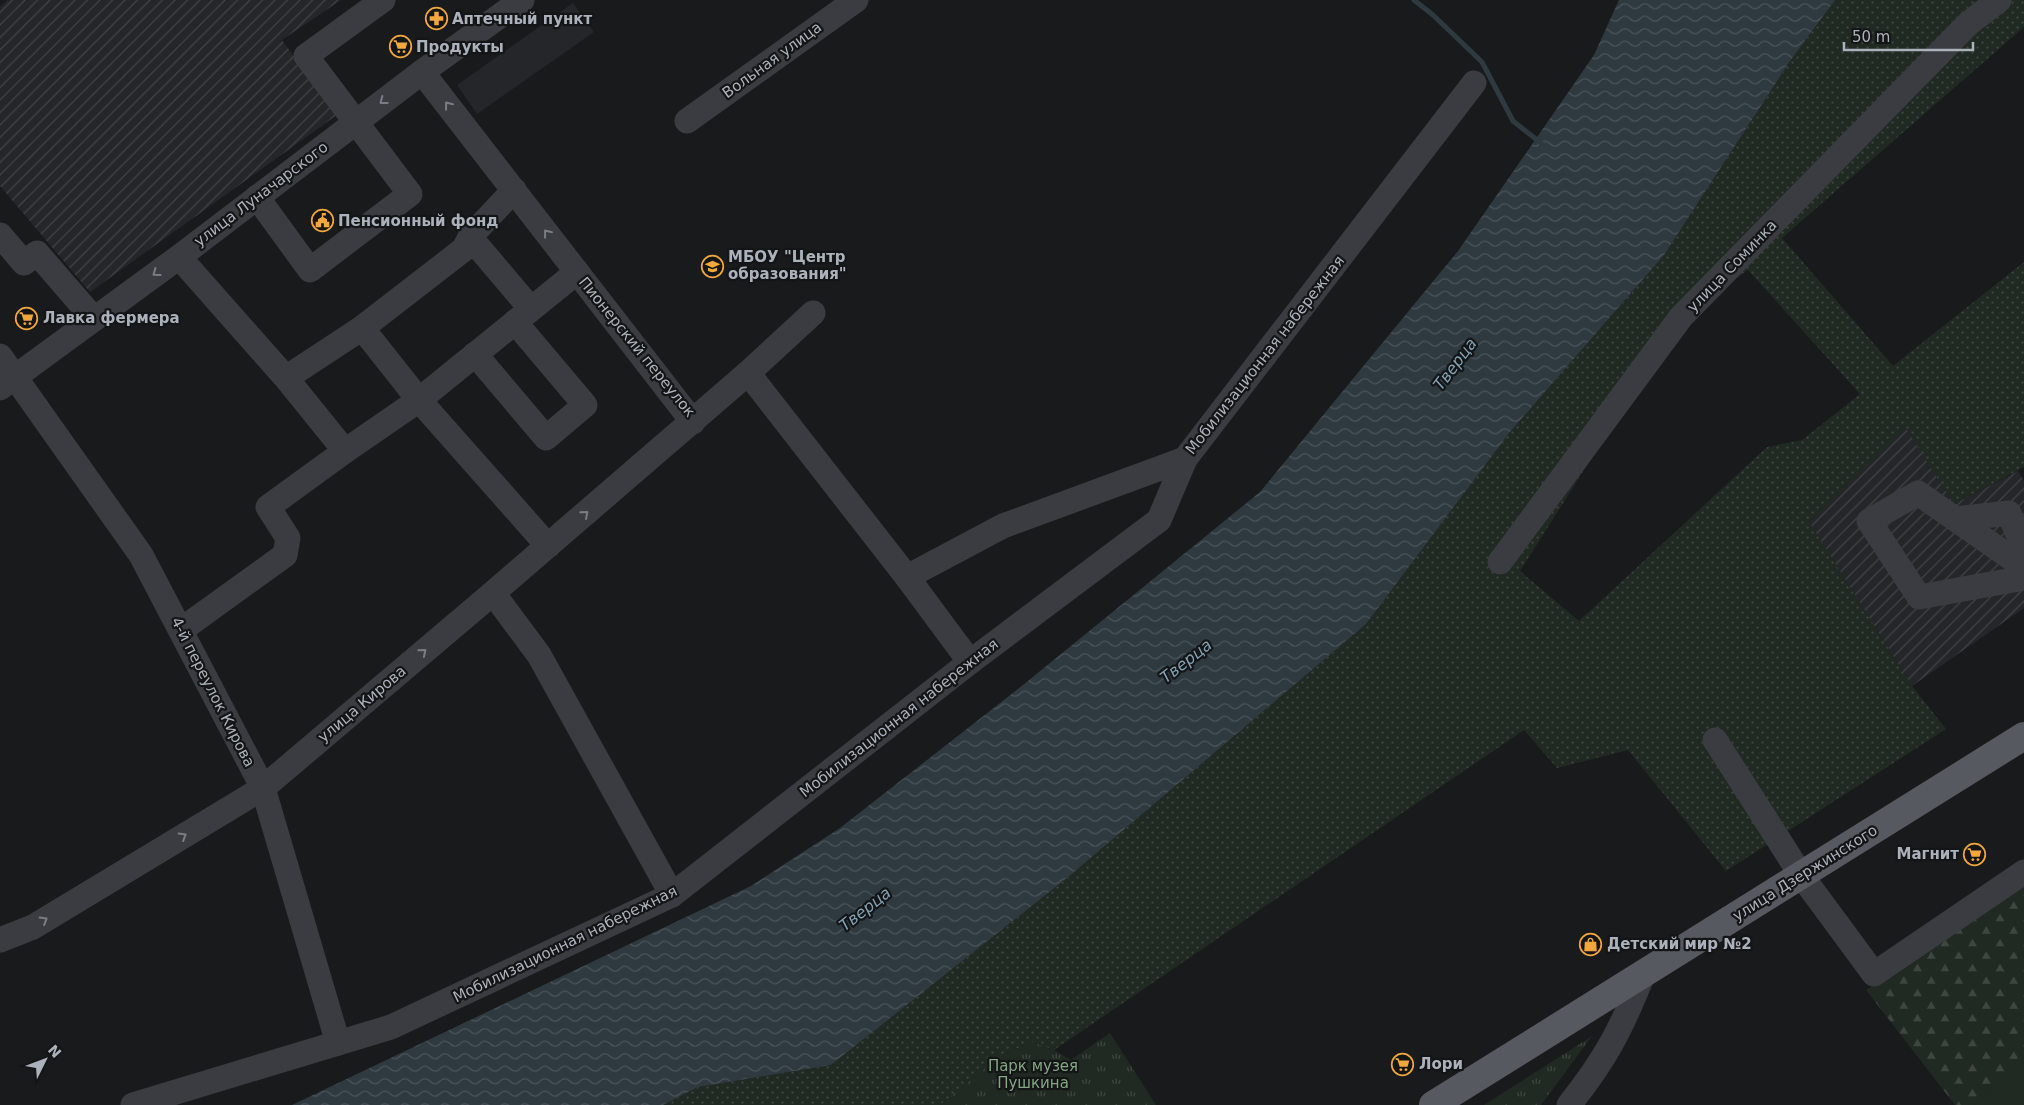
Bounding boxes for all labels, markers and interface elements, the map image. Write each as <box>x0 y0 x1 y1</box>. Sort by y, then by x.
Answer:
pharmacy icon: Аптечный пункт <box>424 7 448 31</box>
place label: Аптечный пункт <box>452 10 592 28</box>
street label: Вольная улица <box>719 18 825 102</box>
scale bar <box>1844 20 1973 52</box>
text: 50 m <box>1852 28 1890 46</box>
supermarket icon: Продукты <box>388 35 412 59</box>
place label: Продукты <box>416 38 504 56</box>
one-way arrow <box>380 96 389 104</box>
one-way arrow <box>445 102 453 111</box>
street label: улица Луначарского <box>191 138 331 250</box>
public building icon: Пенсионный фонд <box>310 209 334 233</box>
place label: Пенсионный фонд <box>338 212 499 230</box>
street label: улица Соминка <box>1683 216 1781 316</box>
one-way arrow <box>545 230 553 239</box>
place label: МБОУ "Центр образования" <box>728 248 847 283</box>
street label: Мобилизационная набережная <box>1182 252 1348 458</box>
school or university icon: МБОУ "Центр образования" <box>700 254 724 278</box>
one-way arrow <box>153 268 162 276</box>
street label: Пионерский переулок <box>575 273 699 421</box>
supermarket icon: Лавка фермера <box>15 306 39 330</box>
place label: Лавка фермера <box>43 309 180 327</box>
water label: Тверца <box>1429 334 1481 394</box>
one-way arrow <box>579 511 588 520</box>
street label: 4-й переулок Кирова <box>167 614 259 770</box>
street label: Мобилизационная набережная <box>796 635 1002 801</box>
water label: Тверца <box>1157 635 1215 687</box>
one-way arrow <box>417 650 426 658</box>
street label: улица Кирова <box>314 662 410 746</box>
street label: улица Дзержинского <box>1729 821 1881 925</box>
one-way arrow <box>178 832 187 842</box>
supermarket icon: Магнит <box>1963 842 1987 866</box>
place label: Магнит <box>1897 845 1959 863</box>
street label: Мобилизационная набережная <box>450 882 680 1006</box>
water label: Тверца <box>836 883 894 935</box>
one-way arrow <box>39 917 48 927</box>
shop icon: Детский мир №2 <box>1579 932 1603 956</box>
place label: Детский мир №2 <box>1607 935 1752 953</box>
north arrow <box>20 1035 70 1085</box>
text: N <box>45 1042 65 1061</box>
supermarket icon: Лори <box>1391 1052 1415 1076</box>
place label: Лори <box>1419 1055 1463 1073</box>
park label: Парк музея Пушкина <box>988 1057 1078 1092</box>

